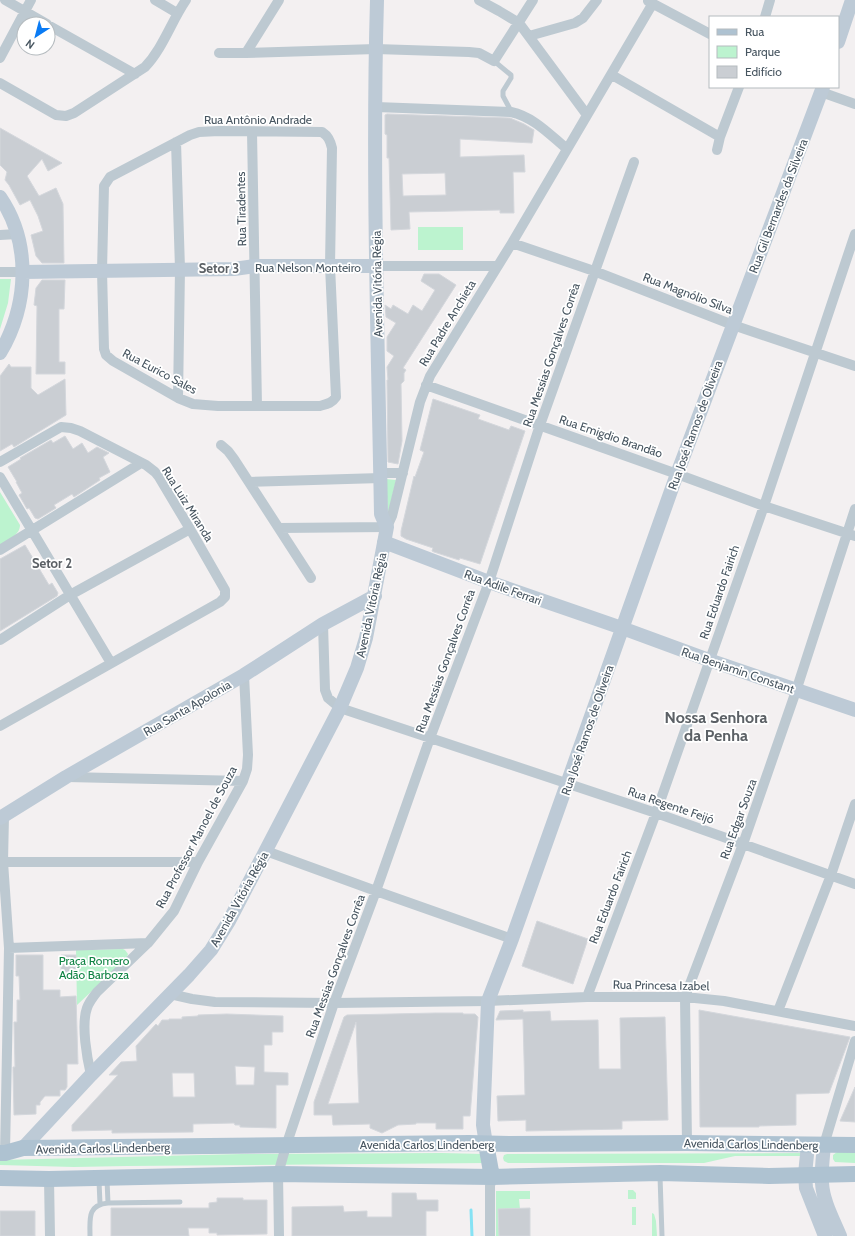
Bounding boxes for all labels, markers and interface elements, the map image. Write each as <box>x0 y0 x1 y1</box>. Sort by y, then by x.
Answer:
north arrow <box>16 16 56 56</box>
legend <box>709 16 839 88</box>
text: Rua <box>745 24 764 39</box>
text: N <box>23 36 37 52</box>
text: Parque <box>745 44 780 59</box>
text: Edifício <box>745 64 782 79</box>
street label: Rua Antônio Andrade <box>204 112 312 127</box>
street label: Rua Gil Bernardes da Silveira <box>745 136 811 275</box>
street label: Rua Tiradentes <box>233 172 249 246</box>
street label: Avenida Vitória Régia <box>369 230 385 337</box>
district label: Setor 3 <box>199 260 239 276</box>
street label: Rua Nelson Monteiro <box>255 260 361 275</box>
street label: Rua Magnólio Silva <box>641 269 735 317</box>
street label: Rua Padre Anchieta <box>415 277 479 369</box>
street label: Rua Messias Gonçalves Corrêa <box>519 281 583 429</box>
street label: Rua Eurico Sales <box>120 345 200 397</box>
street label: Rua José Ramos de Oliveira <box>665 358 726 492</box>
street label: Rua Emigdio Brandão <box>557 411 665 461</box>
street label: Rua Luiz Miranda <box>159 464 217 545</box>
street label: Rua Eduardo Fairich <box>696 543 742 641</box>
street label: Avenida Vitória Régia <box>353 551 389 659</box>
district label: Setor 2 <box>32 555 72 571</box>
street label: Rua Adile Ferrari <box>462 566 544 608</box>
street label: Rua Messias Gonçalves Corrêa <box>412 587 478 735</box>
street label: Rua Benjamin Constant <box>679 644 797 696</box>
street label: Rua José Ramos de Oliveira <box>558 663 616 797</box>
street label: Rua Santa Apolonia <box>140 677 234 739</box>
district label: Nossa Senhora da Penha <box>665 708 767 745</box>
street label: Rua Professor Manoel de Souza <box>152 763 240 911</box>
street label: Rua Edgar Souza <box>717 777 760 861</box>
street label: Rua Regente Feijó <box>626 783 716 827</box>
street label: Avenida Vitória Régia <box>207 848 272 949</box>
street label: Rua Eduardo Fairich <box>585 848 635 946</box>
street label: Rua Messias Gonçalves Corrêa <box>302 892 368 1040</box>
park label: Praça Romero Adão Barboza <box>59 953 130 982</box>
street label: Rua Princesa Izabel <box>613 977 710 993</box>
street label: Avenida Carlos Lindenberg <box>684 1135 819 1153</box>
street label: Avenida Carlos Lindenberg <box>360 1137 495 1152</box>
street label: Avenida Carlos Lindenberg <box>36 1139 171 1157</box>

